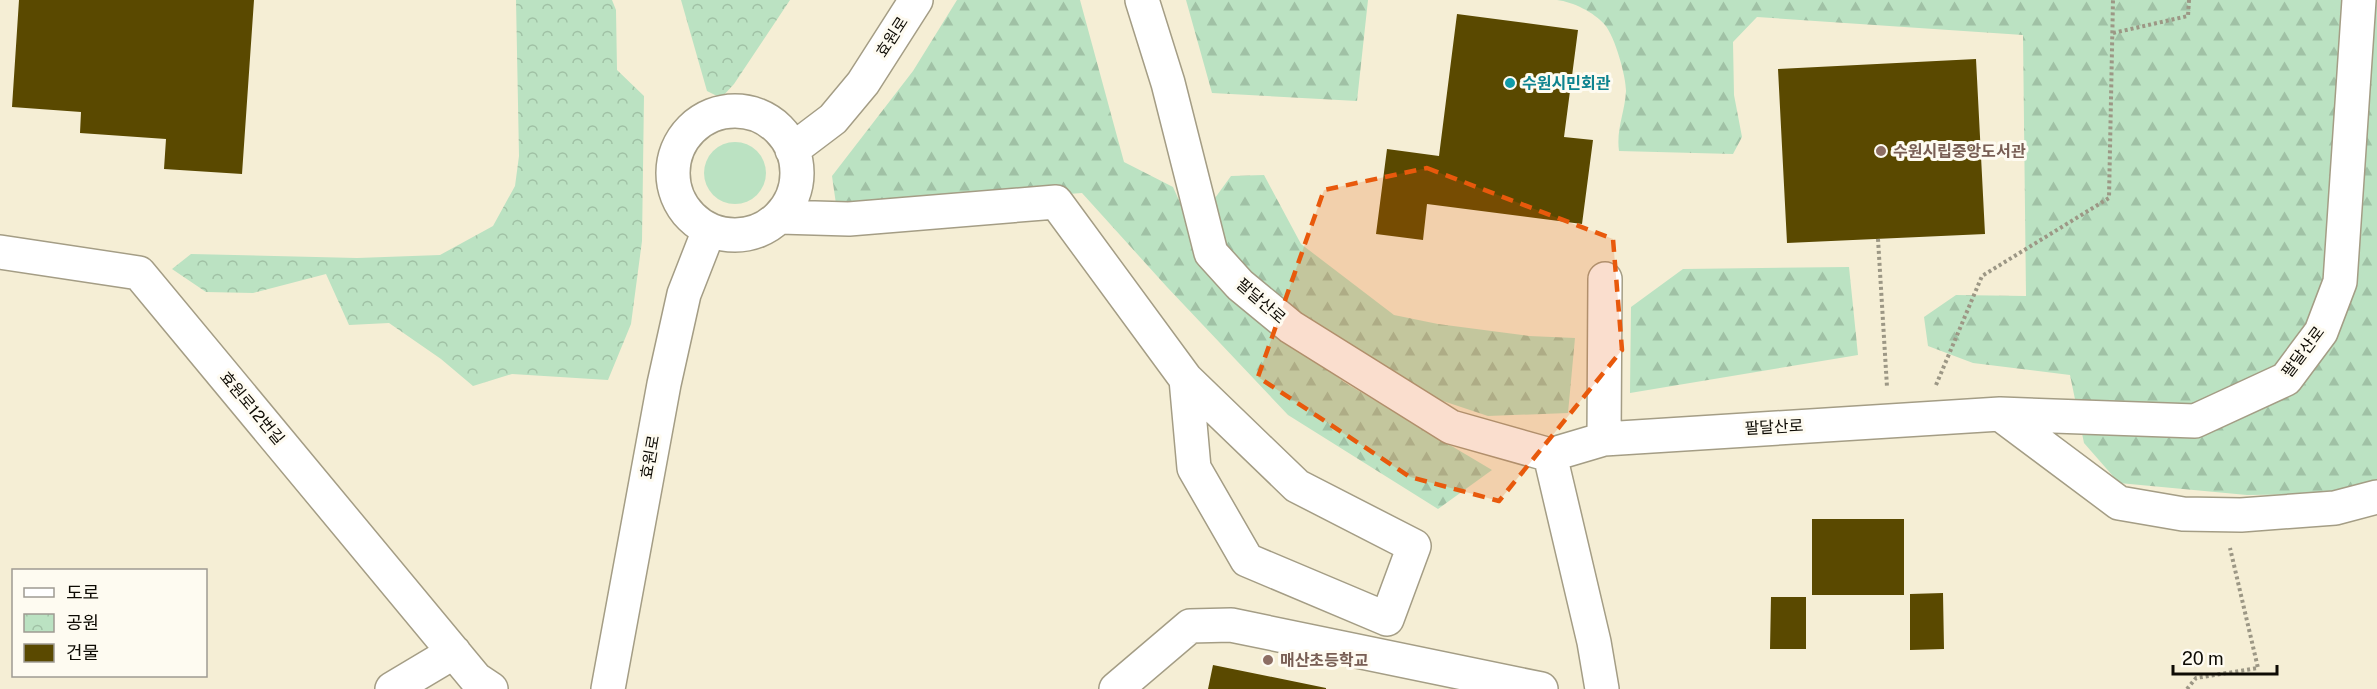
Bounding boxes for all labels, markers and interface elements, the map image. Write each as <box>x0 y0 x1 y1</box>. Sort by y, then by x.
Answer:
street label: 효원로 <box>872 13 912 61</box>
place label: 수원시민회관 <box>1522 74 1611 93</box>
marker: 수원시민회관 <box>1503 76 1517 90</box>
place label: 수원시립중앙도서관 <box>1893 142 2026 161</box>
marker: 수원시립중앙도서관 <box>1874 144 1888 158</box>
street label: 팔달산로 <box>1233 275 1290 328</box>
street label: 팔달산로 <box>2278 323 2328 381</box>
street label: 효원로12번길 <box>216 368 288 448</box>
street label: 팔달산로 <box>1744 416 1804 438</box>
street label: 효원로 <box>637 433 663 480</box>
legend <box>12 569 207 677</box>
text: 도로 <box>66 582 99 603</box>
text: 공원 <box>66 612 99 633</box>
scale bar <box>2173 638 2276 676</box>
text: 건물 <box>66 642 99 663</box>
text: 20 m <box>2182 648 2224 669</box>
place label: 매산초등학교 <box>1280 651 1369 670</box>
marker: 매산초등학교 <box>1261 653 1275 667</box>

